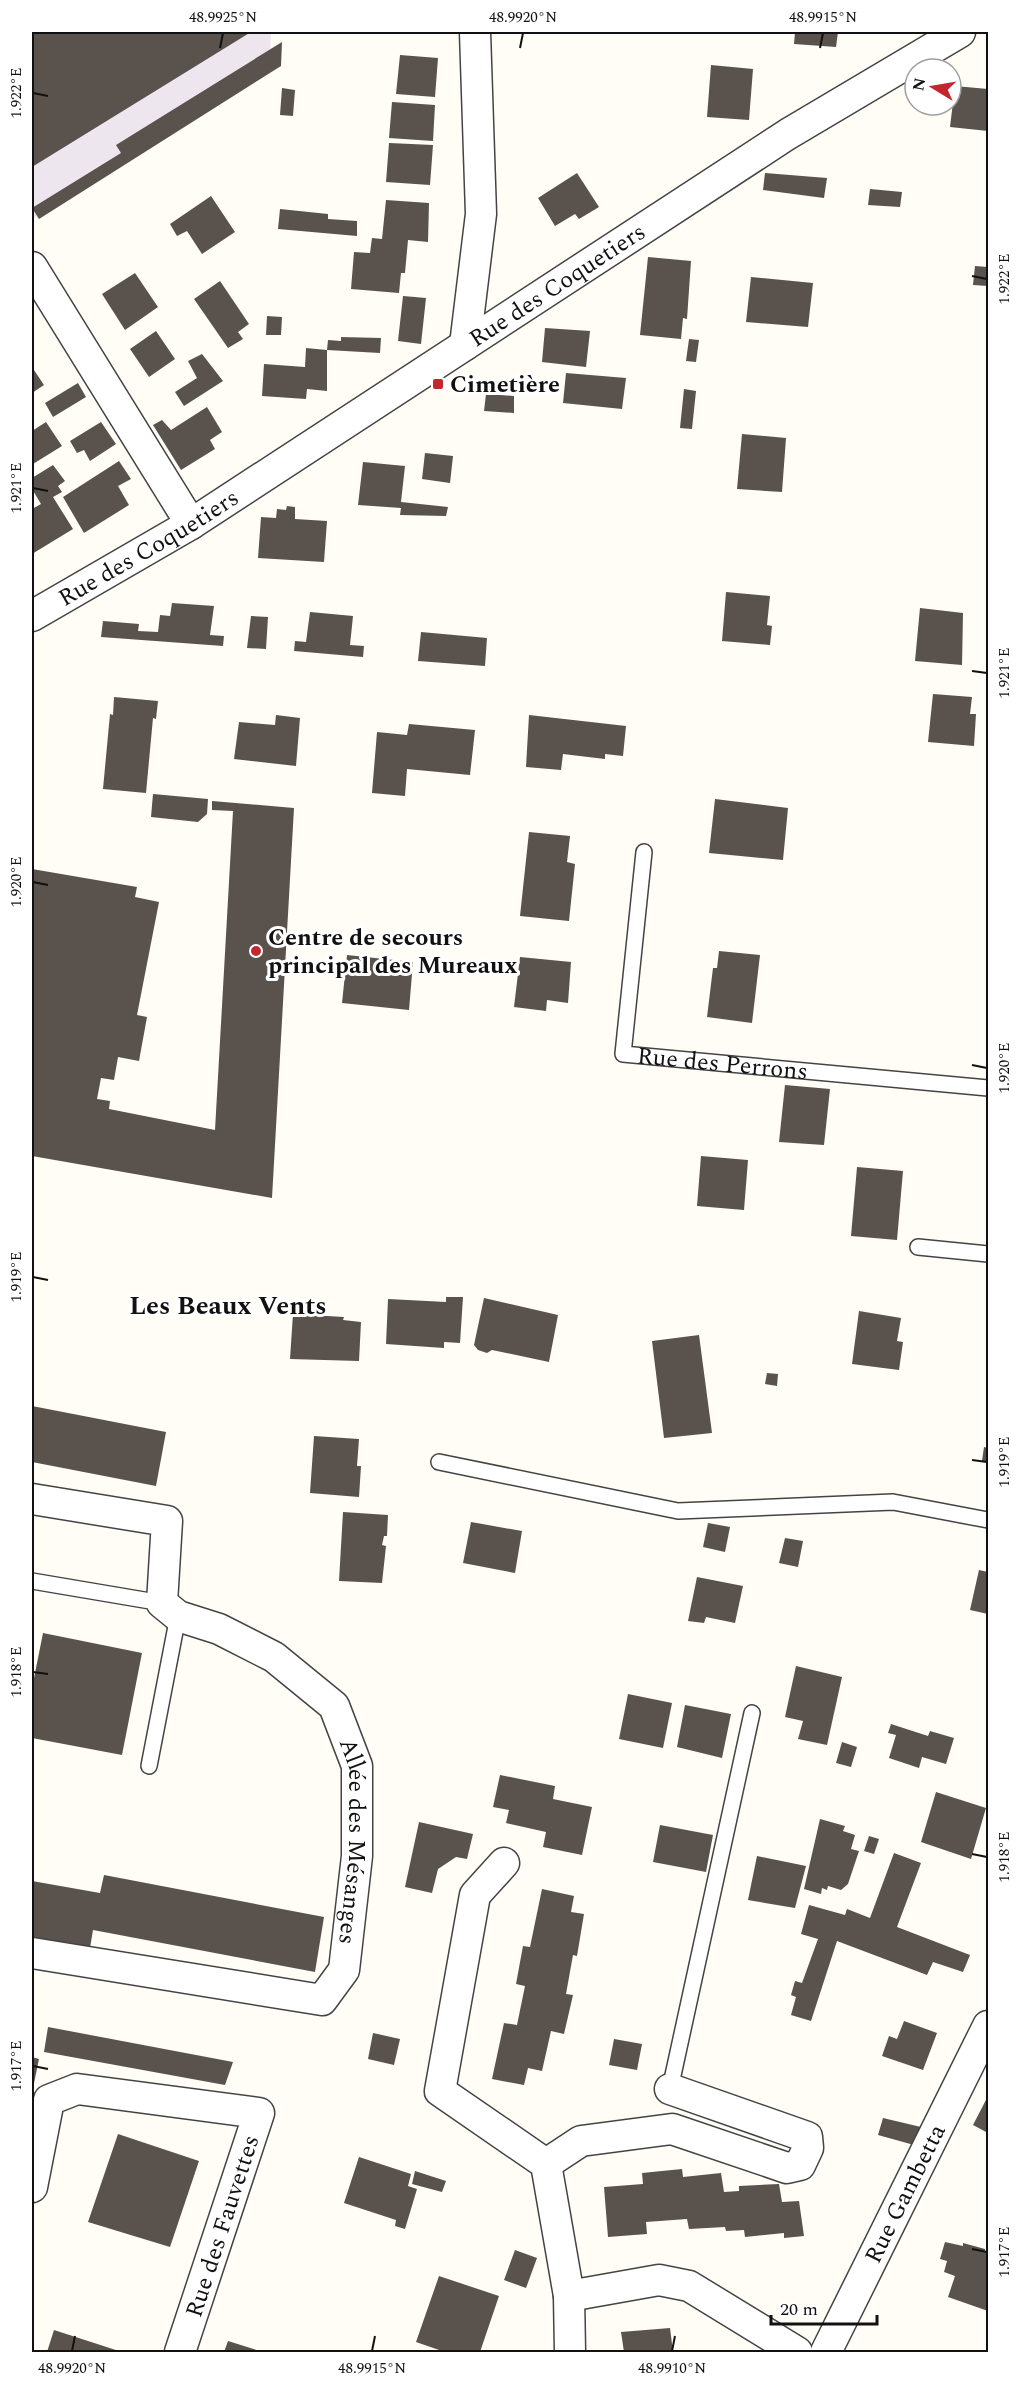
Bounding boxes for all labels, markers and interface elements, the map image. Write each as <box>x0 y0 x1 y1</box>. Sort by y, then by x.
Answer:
text: 48.9925°N <box>189 6 257 29</box>
text: 48.9920°N <box>489 6 557 29</box>
text: 48.9915°N <box>789 6 857 29</box>
north arrow <box>903 57 963 117</box>
text: 1.922°E <box>5 67 28 119</box>
text: N <box>906 76 932 93</box>
street label: Rue des Coquetiers <box>462 215 653 357</box>
text: 1.922°E <box>993 253 1016 305</box>
place label: Cimetière <box>450 367 560 403</box>
marker: Cimetière <box>431 377 445 391</box>
text: 1.921°E <box>5 462 28 514</box>
street label: Rue des Coquetiers <box>52 480 246 616</box>
text: 1.921°E <box>993 647 1016 699</box>
text: 1.920°E <box>5 856 28 908</box>
place label: Centre de secours principal des Mureaux <box>268 920 517 984</box>
marker: Centre de secours principal des Mureaux <box>249 944 263 958</box>
street label: Rue des Perrons <box>635 1038 809 1090</box>
text: 1.920°E <box>993 1042 1016 1094</box>
text: 1.919°E <box>5 1251 28 1303</box>
district label: Les Beaux Vents <box>129 1286 327 1326</box>
text: 1.919°E <box>993 1436 1016 1488</box>
text: 1.918°E <box>5 1646 28 1698</box>
street label: Allée des Mésanges <box>328 1733 374 1946</box>
text: 1.918°E <box>993 1831 1016 1883</box>
text: 1.917°E <box>5 2040 28 2092</box>
street label: Rue Gambetta <box>856 2118 956 2270</box>
street label: Rue des Fauvettes <box>176 2130 269 2322</box>
text: 1.917°E <box>993 2226 1016 2278</box>
scale bar <box>771 2288 878 2326</box>
text: 20 m <box>780 2296 818 2323</box>
text: 48.9920°N <box>38 2357 106 2380</box>
text: 48.9915°N <box>338 2357 406 2380</box>
text: 48.9910°N <box>638 2357 706 2380</box>

